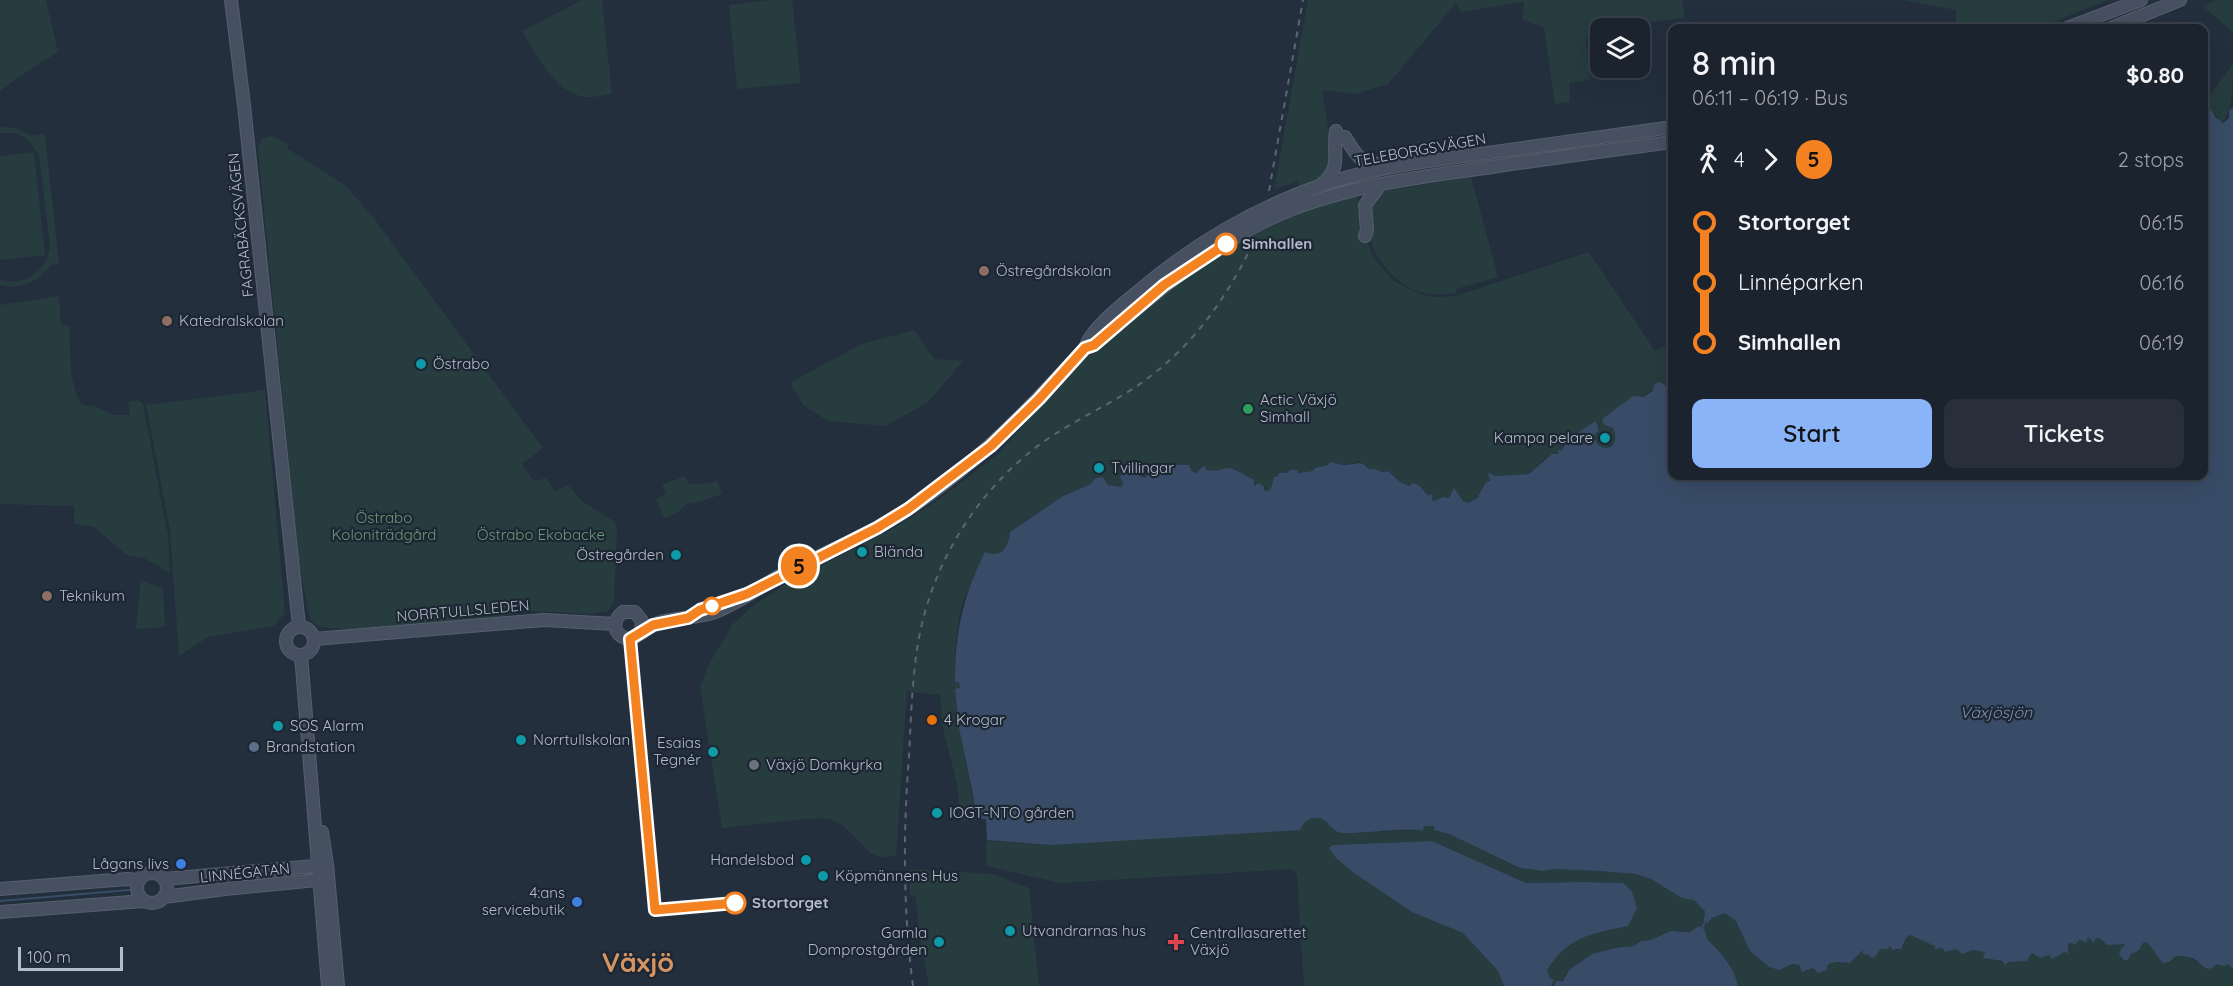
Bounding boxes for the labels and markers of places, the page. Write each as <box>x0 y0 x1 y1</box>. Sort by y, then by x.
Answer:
marker: Simhallen <box>1215 233 1237 255</box>
place label: Simhallen <box>1242 234 1312 253</box>
place label: Östregårdskolan <box>996 261 1111 280</box>
marker: Östregårdskolan <box>977 264 991 278</box>
place label: Katedralskolan <box>179 311 284 330</box>
marker: Katedralskolan <box>160 314 174 328</box>
place label: Östrabo <box>433 354 489 373</box>
marker: Östrabo <box>414 357 428 371</box>
place label: Actic Växjö Simhall <box>1260 390 1337 426</box>
marker: Actic Växjö Simhall <box>1241 402 1255 416</box>
place label: Kampa pelare <box>1494 428 1593 447</box>
marker: Kampa pelare <box>1598 431 1612 445</box>
place label: Tvillingar <box>1111 458 1174 477</box>
marker: Tvillingar <box>1092 461 1106 475</box>
place label: Blända <box>874 542 923 561</box>
place label: Östregården <box>576 545 664 564</box>
marker: Blända <box>855 545 869 559</box>
marker: Östregården <box>669 548 683 562</box>
place label: Teknikum <box>59 586 125 605</box>
marker: Teknikum <box>40 589 54 603</box>
unlabelled marker <box>703 597 721 615</box>
place label: 4 Krogar <box>944 710 1005 729</box>
marker: 4 Krogar <box>925 713 939 727</box>
place label: SOS Alarm <box>290 716 364 735</box>
marker: SOS Alarm <box>271 719 285 733</box>
place label: Norrtullskolan <box>533 730 630 749</box>
marker: Norrtullskolan <box>514 733 528 747</box>
place label: Esaias Tegnér <box>653 733 701 769</box>
place label: Brandstation <box>266 737 355 756</box>
marker: Brandstation <box>247 740 261 754</box>
marker: Esaias Tegnér <box>706 745 720 759</box>
place label: Växjö Domkyrka <box>766 755 882 774</box>
marker: Växjö Domkyrka <box>747 758 761 772</box>
place label: IOGT-NTO gården <box>949 803 1075 822</box>
marker: IOGT-NTO gården <box>930 806 944 820</box>
place label: Handelsbod <box>710 850 794 869</box>
marker: Handelsbod <box>799 853 813 867</box>
place label: Lågans livs <box>92 854 169 873</box>
marker: Lågans livs <box>174 857 188 871</box>
place label: Köpmännens Hus <box>835 866 958 885</box>
marker: Köpmännens Hus <box>816 869 830 883</box>
place label: 4:ans servicebutik <box>482 883 565 919</box>
marker: Stortorget <box>724 892 746 914</box>
place label: Stortorget <box>752 893 829 912</box>
marker: 4:ans servicebutik <box>570 895 584 909</box>
place label: Utvandrarnas hus <box>1022 921 1146 940</box>
place label: Gamla Domprostgården <box>808 923 927 959</box>
place label: Centrallasarettet Växjö <box>1190 923 1307 959</box>
marker: Utvandrarnas hus <box>1003 924 1017 938</box>
marker: Centrallasarettet Växjö <box>1167 933 1185 951</box>
marker: Gamla Domprostgården <box>932 935 946 949</box>

